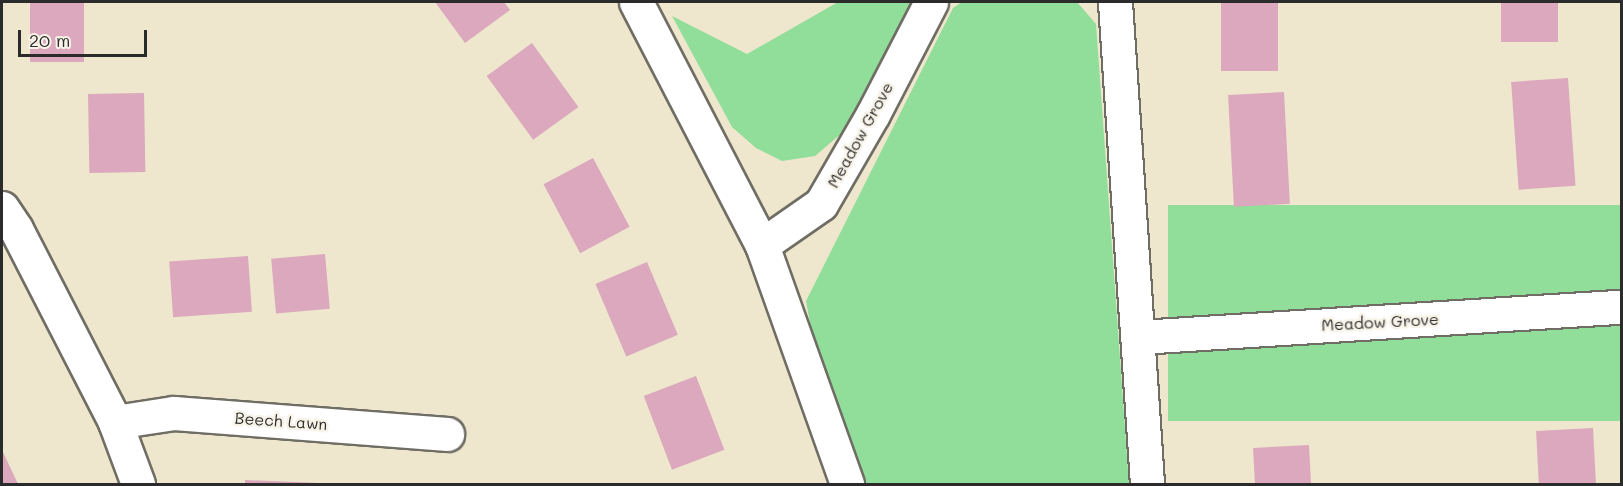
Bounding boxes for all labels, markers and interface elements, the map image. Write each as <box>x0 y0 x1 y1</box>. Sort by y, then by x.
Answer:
scale bar <box>21 18 150 56</box>
text: 20 m <box>29 28 70 52</box>
street label: Meadow Grove <box>823 79 897 191</box>
street label: Meadow Grove <box>1321 309 1439 335</box>
street label: Beech Lawn <box>234 408 328 434</box>

